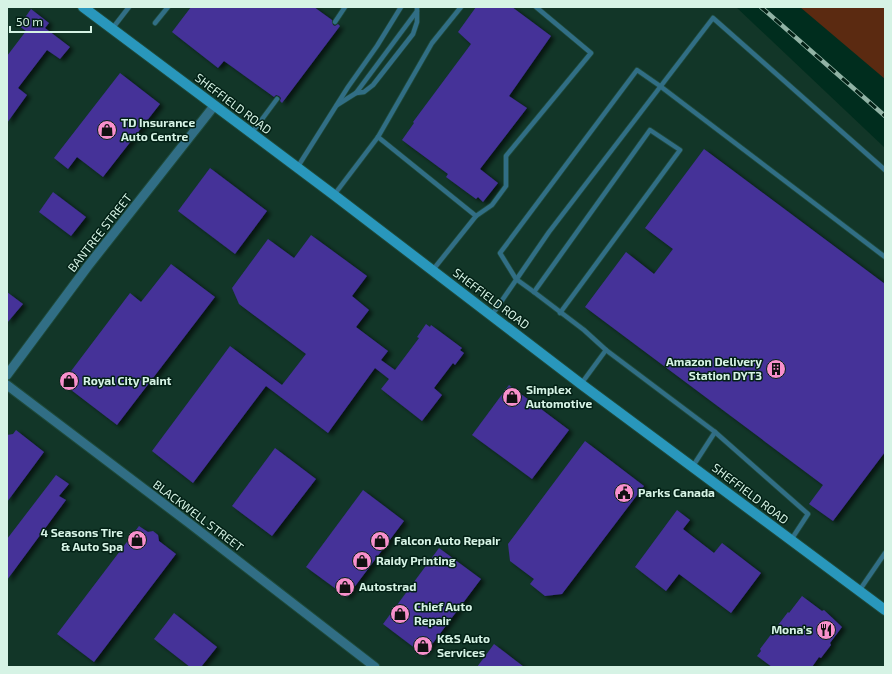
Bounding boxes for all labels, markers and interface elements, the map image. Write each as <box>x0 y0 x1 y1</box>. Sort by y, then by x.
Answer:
scale bar <box>10 8 91 34</box>
text: 50 m <box>16 14 43 28</box>
street label: SHEFFIELD ROAD <box>193 70 275 136</box>
place label: TD Insurance Auto Centre <box>121 115 195 143</box>
shop icon: TD Insurance Auto Centre <box>96 119 118 141</box>
street label: BANTREE STREET <box>64 190 134 274</box>
street label: SHEFFIELD ROAD <box>451 265 533 331</box>
place label: Amazon Delivery Station DYT3 <box>666 354 762 382</box>
building icon: Amazon Delivery Station DYT3 <box>765 358 787 380</box>
shop icon: Royal City Paint <box>58 370 80 392</box>
place label: Royal City Paint <box>83 373 172 388</box>
place label: Simplex Automotive <box>526 382 592 410</box>
shop icon: Simplex Automotive <box>501 386 523 408</box>
street label: SHEFFIELD ROAD <box>710 460 792 526</box>
street label: BLACKWELL STREET <box>151 477 246 554</box>
public building icon: Parks Canada <box>613 482 635 504</box>
place label: Parks Canada <box>638 485 715 499</box>
place label: 4 Seasons Tire & Auto Spa <box>40 525 123 553</box>
shop icon: 4 Seasons Tire & Auto Spa <box>126 529 148 551</box>
shop icon: Falcon Auto Repair <box>369 530 391 552</box>
place label: Falcon Auto Repair <box>394 533 500 547</box>
shop icon: Raidy Printing <box>351 550 373 572</box>
place label: Raidy Printing <box>376 553 456 568</box>
shop icon: Autostrad <box>334 576 356 598</box>
place label: Autostrad <box>359 579 416 593</box>
place label: Chief Auto Repair <box>414 599 472 627</box>
shop icon: Chief Auto Repair <box>389 603 411 625</box>
restaurant icon: Mona's <box>815 619 837 641</box>
place label: Mona's <box>771 622 812 636</box>
place label: K&S Auto Services <box>437 631 490 659</box>
shop icon: K&S Auto Services <box>412 635 434 657</box>

